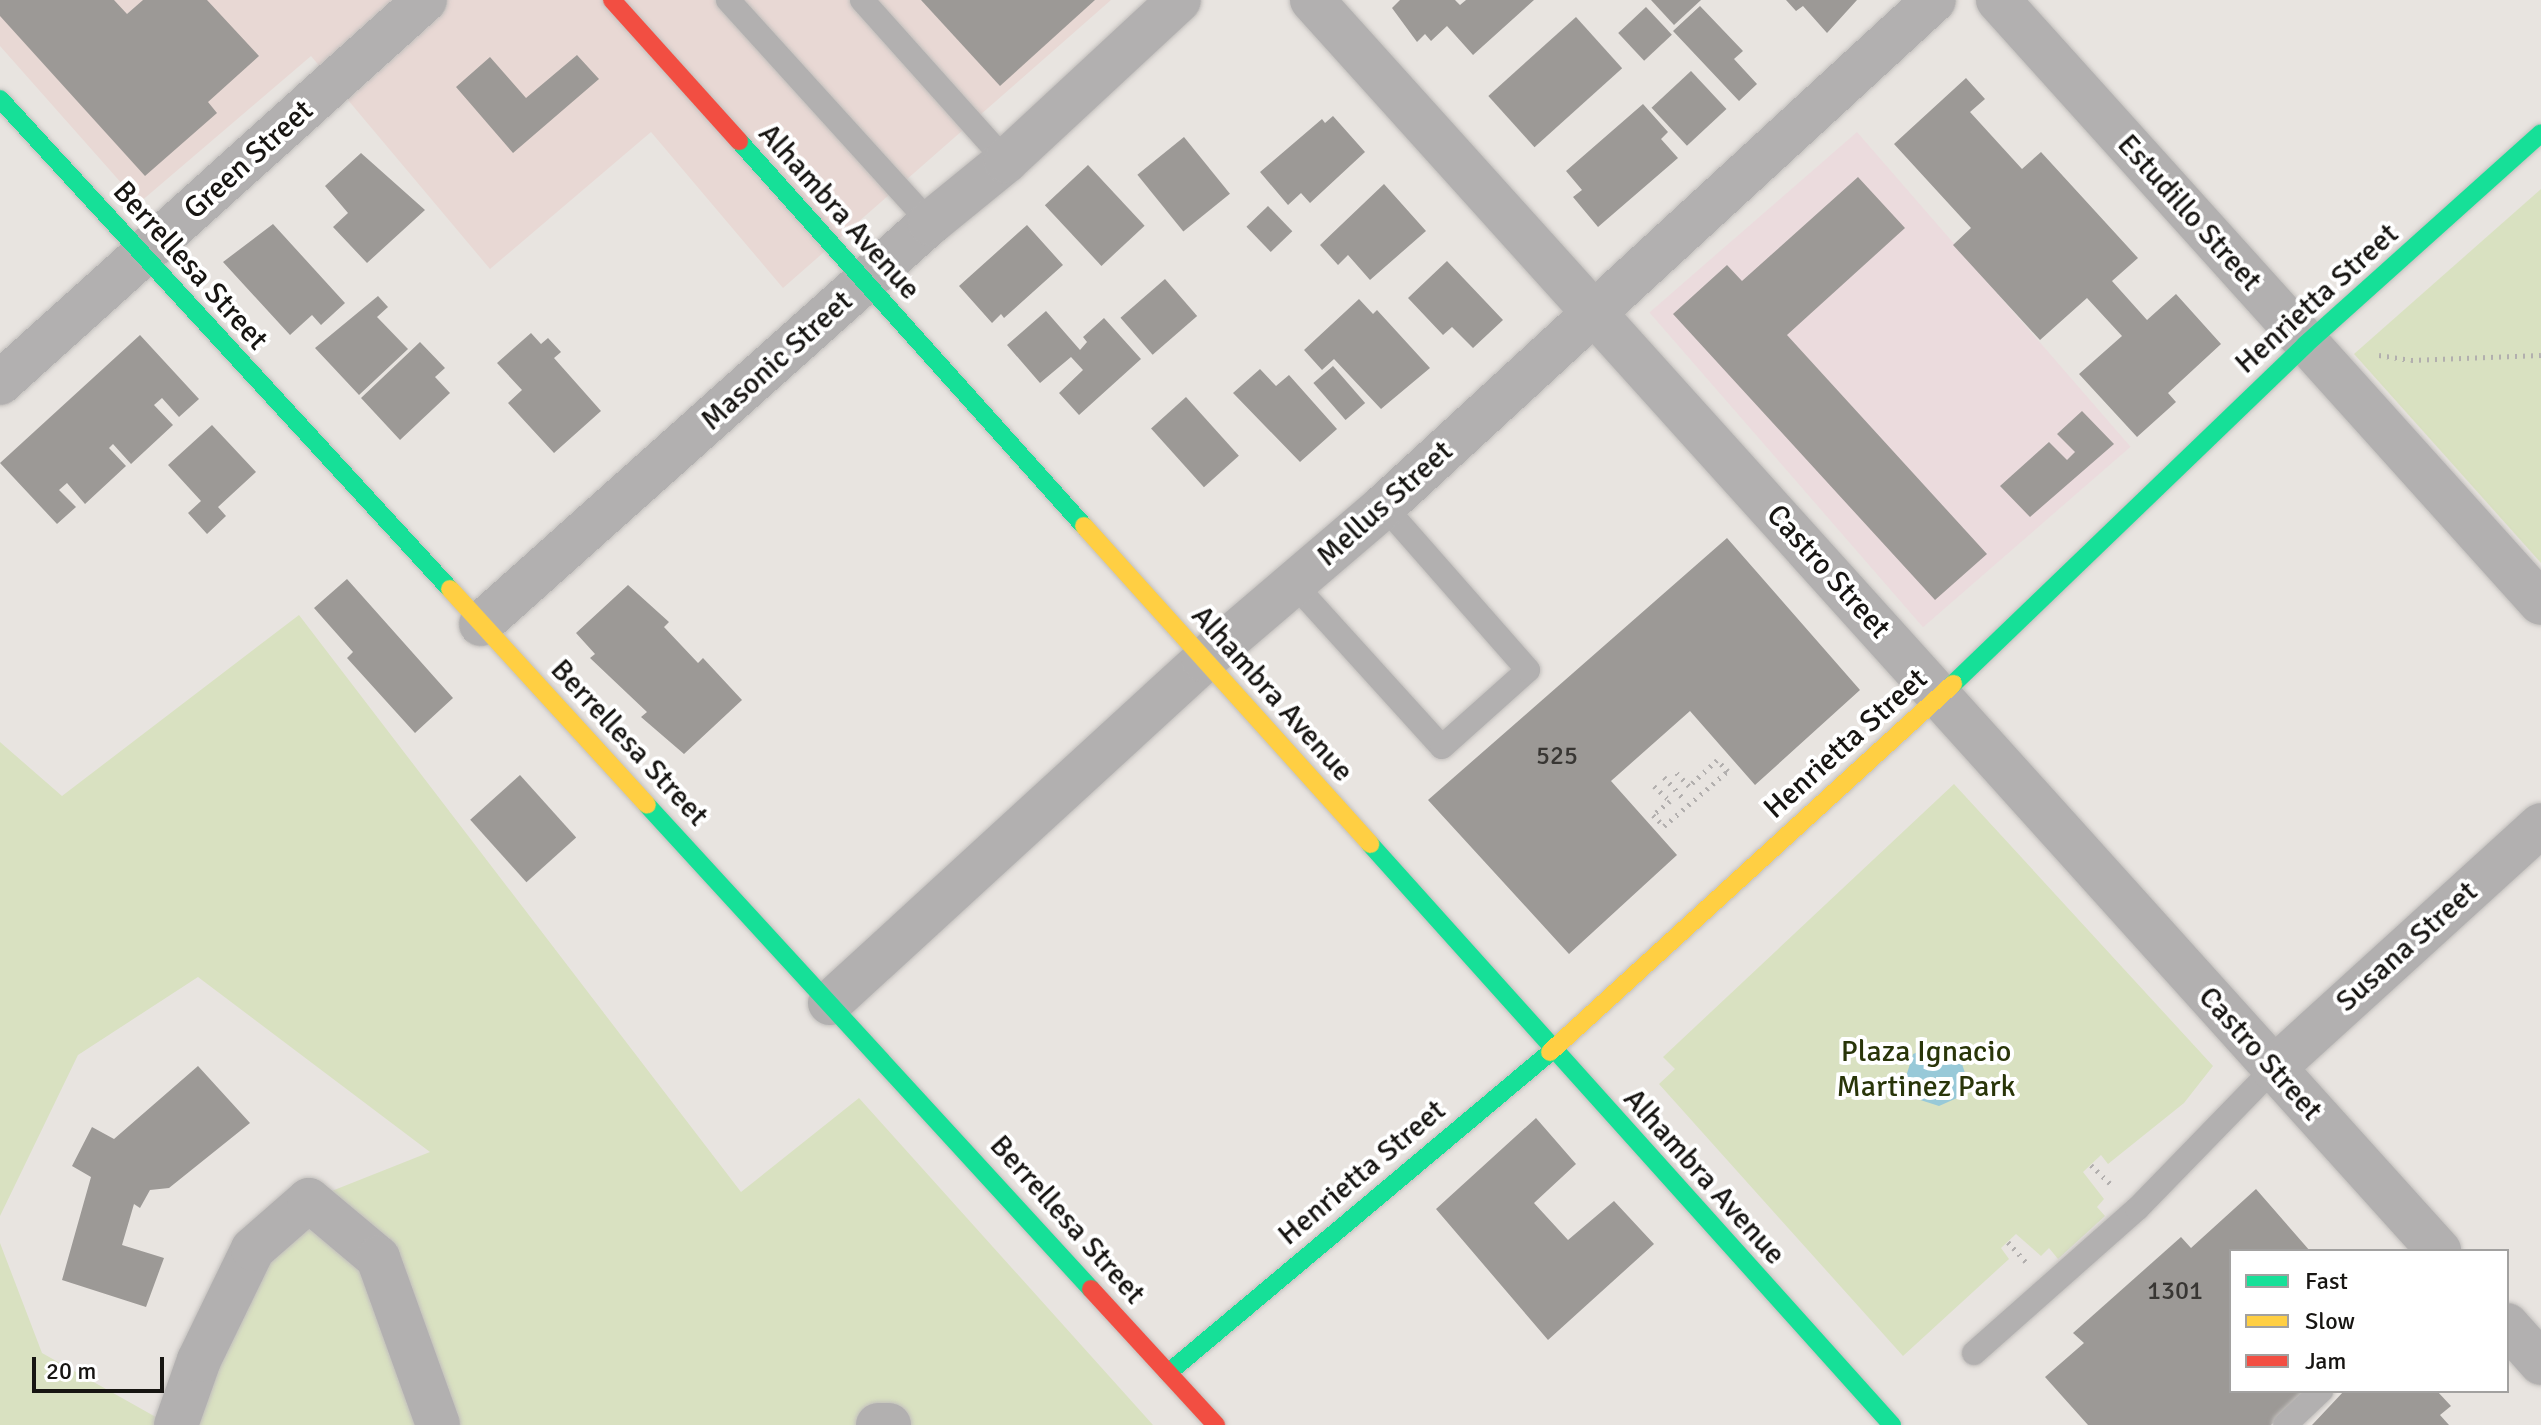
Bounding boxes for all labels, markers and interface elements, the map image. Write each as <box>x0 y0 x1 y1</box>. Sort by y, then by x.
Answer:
street label: Green Street <box>177 93 321 227</box>
street label: Alhambra Avenue <box>750 116 928 308</box>
street label: Estudillo Street <box>2109 127 2269 299</box>
street label: Berrellesa Street <box>105 174 275 358</box>
street label: Henrietta Street <box>2228 216 2406 382</box>
street label: Masonic Street <box>694 284 860 438</box>
street label: Mellus Street <box>1310 434 1460 574</box>
street label: Castro Street <box>1759 498 1897 646</box>
street label: Alhambra Avenue <box>1183 598 1361 790</box>
street label: Berrellesa Street <box>543 652 715 834</box>
street label: Henrietta Street <box>1757 661 1935 827</box>
house number: 525 <box>1536 741 1578 773</box>
street label: Susana Street <box>2329 874 2485 1020</box>
street label: Castro Street <box>2191 980 2329 1128</box>
park label: Plaza Ignacio Martinez Park <box>1837 1034 2015 1104</box>
street label: Alhambra Avenue <box>1615 1081 1793 1273</box>
street label: Henrietta Street <box>1271 1093 1453 1253</box>
street label: Berrellesa Street <box>982 1128 1152 1312</box>
legend <box>2229 1249 2509 1393</box>
text: Fast <box>2305 1266 2348 1296</box>
house number: 1301 <box>2147 1276 2203 1308</box>
text: Slow <box>2305 1306 2355 1336</box>
scale bar <box>36 1341 168 1391</box>
text: Jam <box>2305 1346 2346 1376</box>
text: 20 m <box>46 1356 96 1386</box>

